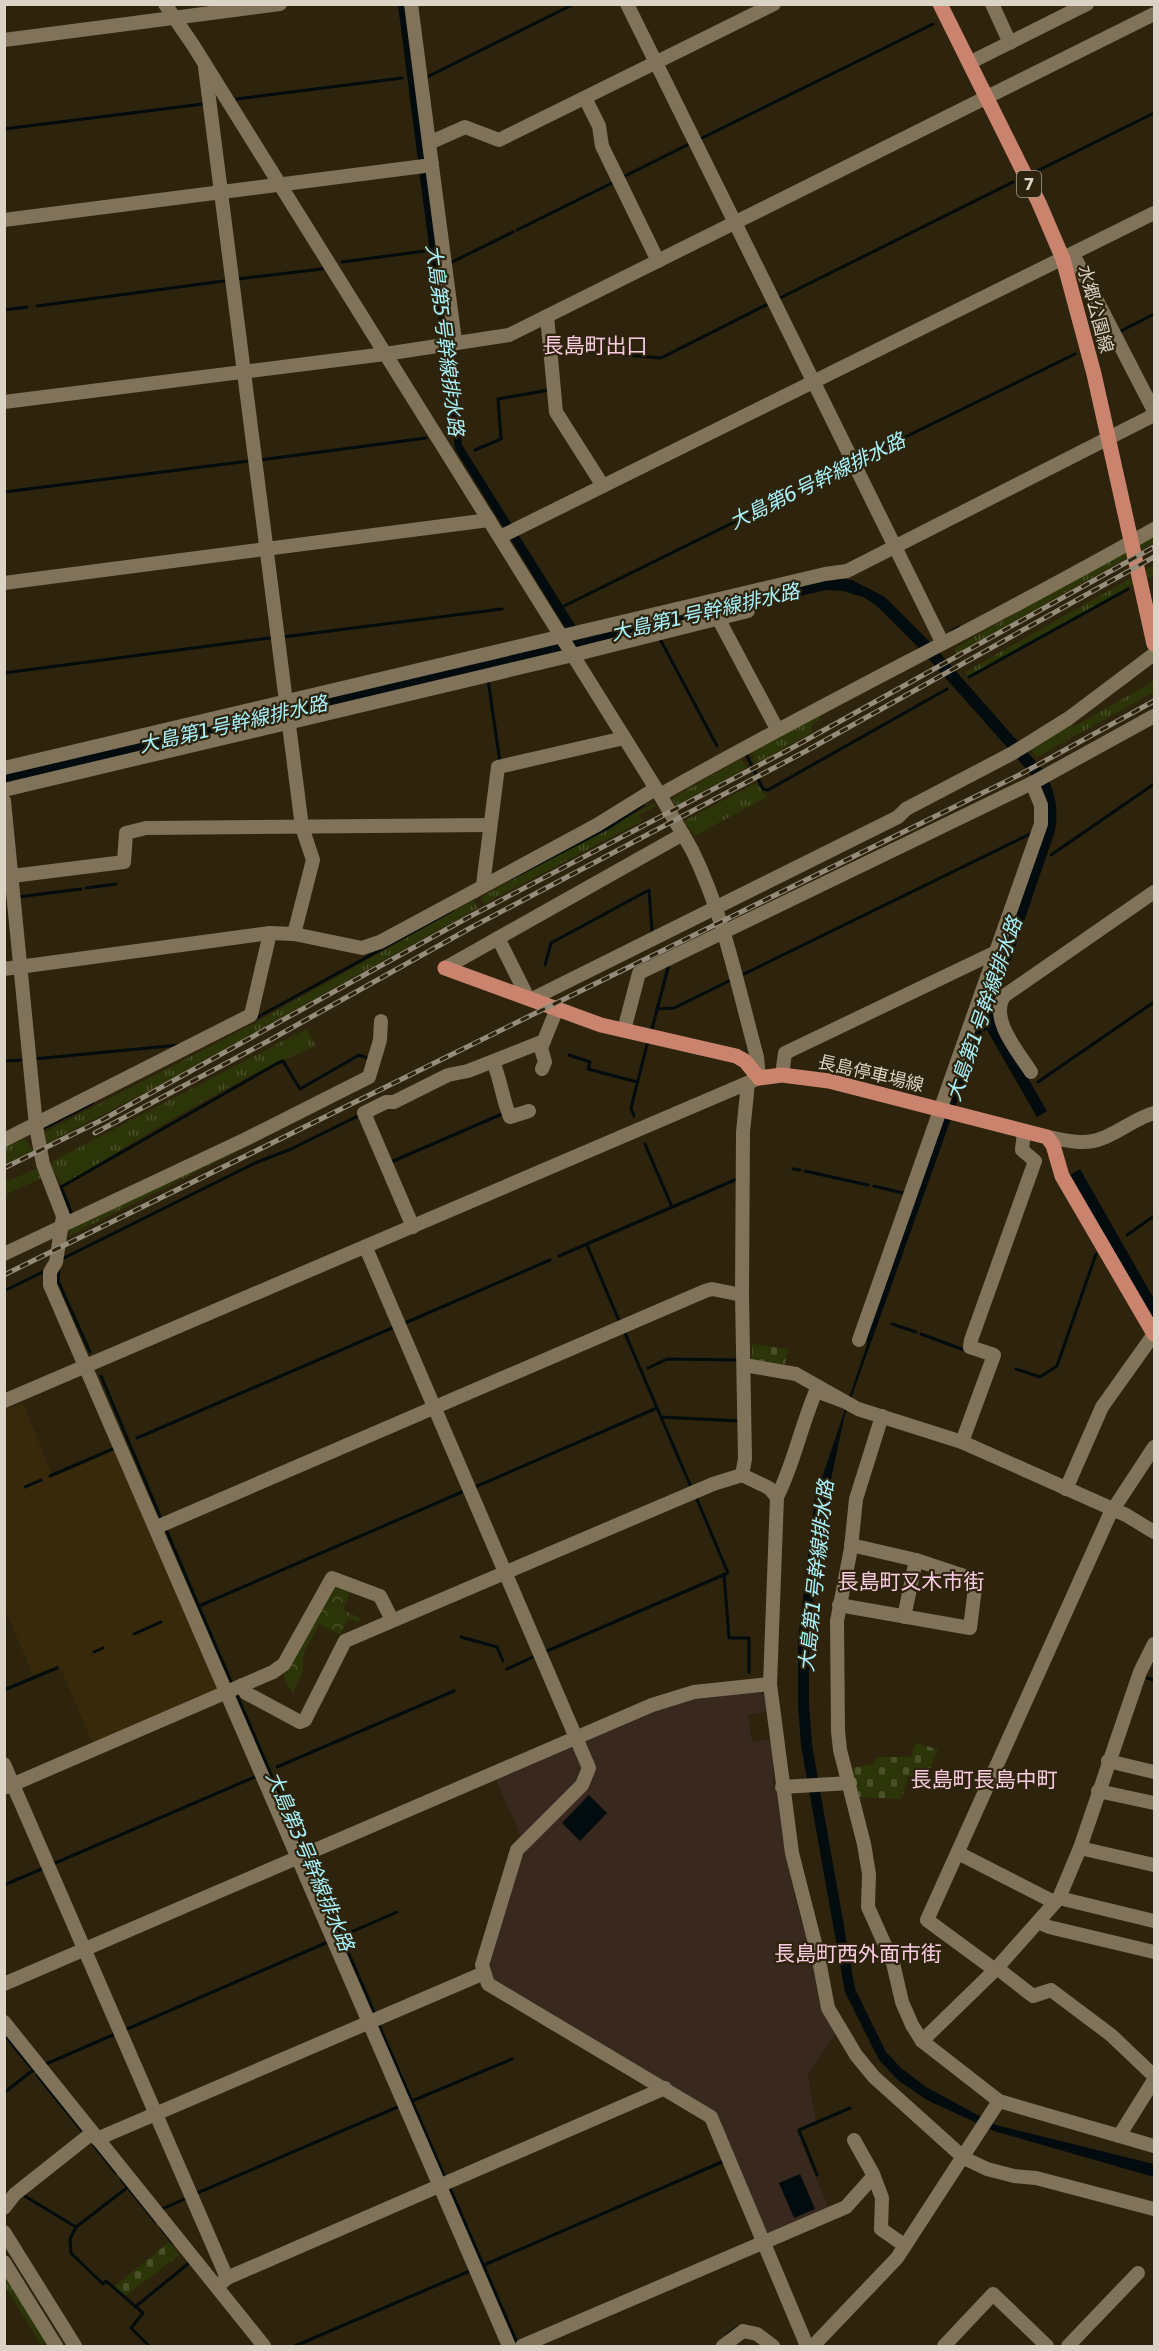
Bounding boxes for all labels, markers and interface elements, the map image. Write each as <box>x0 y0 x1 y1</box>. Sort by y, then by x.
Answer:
road number: 7 <box>1017 171 1041 197</box>
water label: 大島第5号幹線排水路 <box>421 243 469 439</box>
street label: 水郷公園線 <box>1074 263 1118 355</box>
district label: 長島町出口 <box>543 334 648 358</box>
water label: 大島第6号幹線排水路 <box>725 427 911 534</box>
water label: 大島第1号幹線排水路 <box>608 578 804 645</box>
water label: 大島第1号幹線排水路 <box>136 690 332 757</box>
water label: 大島第1号幹線排水路 <box>941 912 1027 1104</box>
street label: 長島停車場線 <box>816 1051 926 1095</box>
water label: 大島第1号幹線排水路 <box>794 1477 838 1673</box>
district label: 長島町又木市街 <box>838 1570 985 1594</box>
water label: 大島第3号幹線排水路 <box>261 1768 359 1956</box>
district label: 長島町長島中町 <box>911 1768 1058 1792</box>
district label: 長島町西外面市街 <box>774 1942 942 1966</box>

